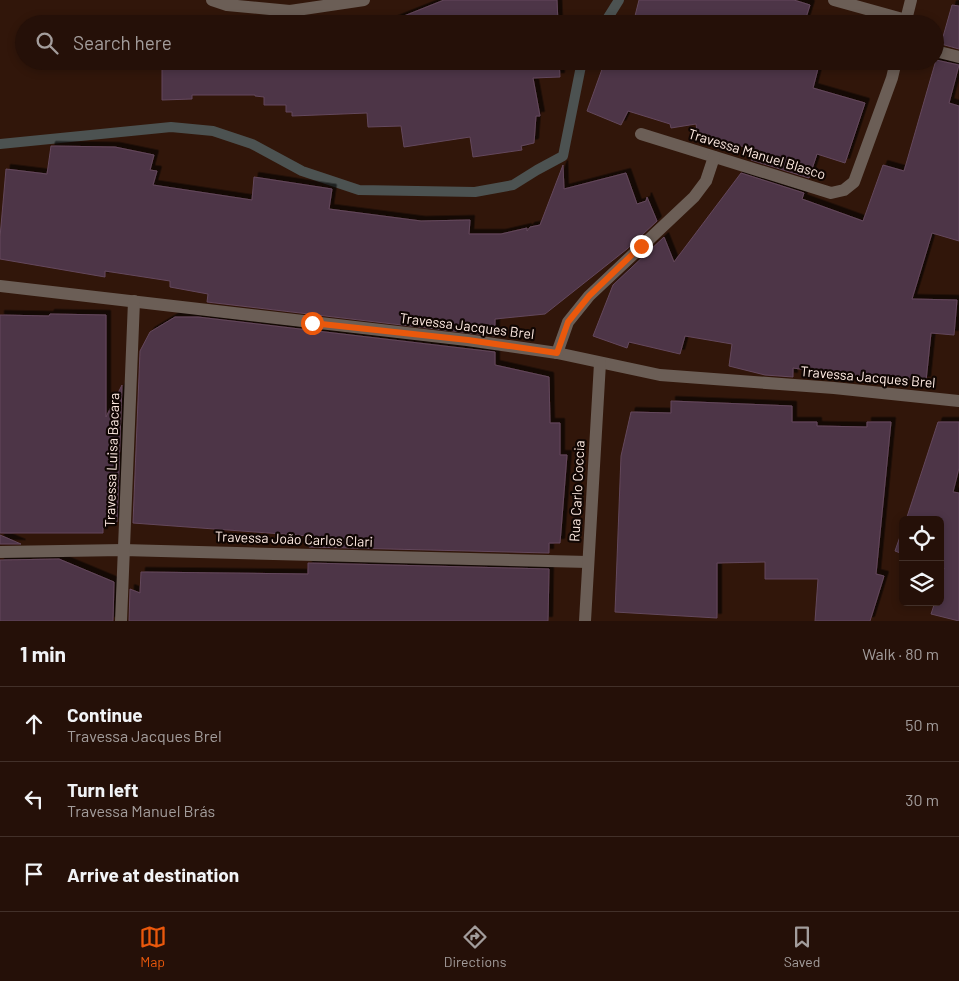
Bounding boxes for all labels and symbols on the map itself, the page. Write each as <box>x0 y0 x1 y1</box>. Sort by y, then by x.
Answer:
street label: Travessa Manuel Blasco <box>686 125 828 183</box>
route end <box>630 235 653 258</box>
street label: Travessa Jacques Brel <box>399 309 535 342</box>
route start <box>301 312 324 335</box>
street label: Travessa Jacques Brel <box>800 362 936 391</box>
street label: Travessa Luisa Bacara <box>101 392 122 528</box>
street label: Rua Carlo Coccia <box>565 440 588 542</box>
street label: Travessa João Carlos Clari <box>215 527 373 550</box>

